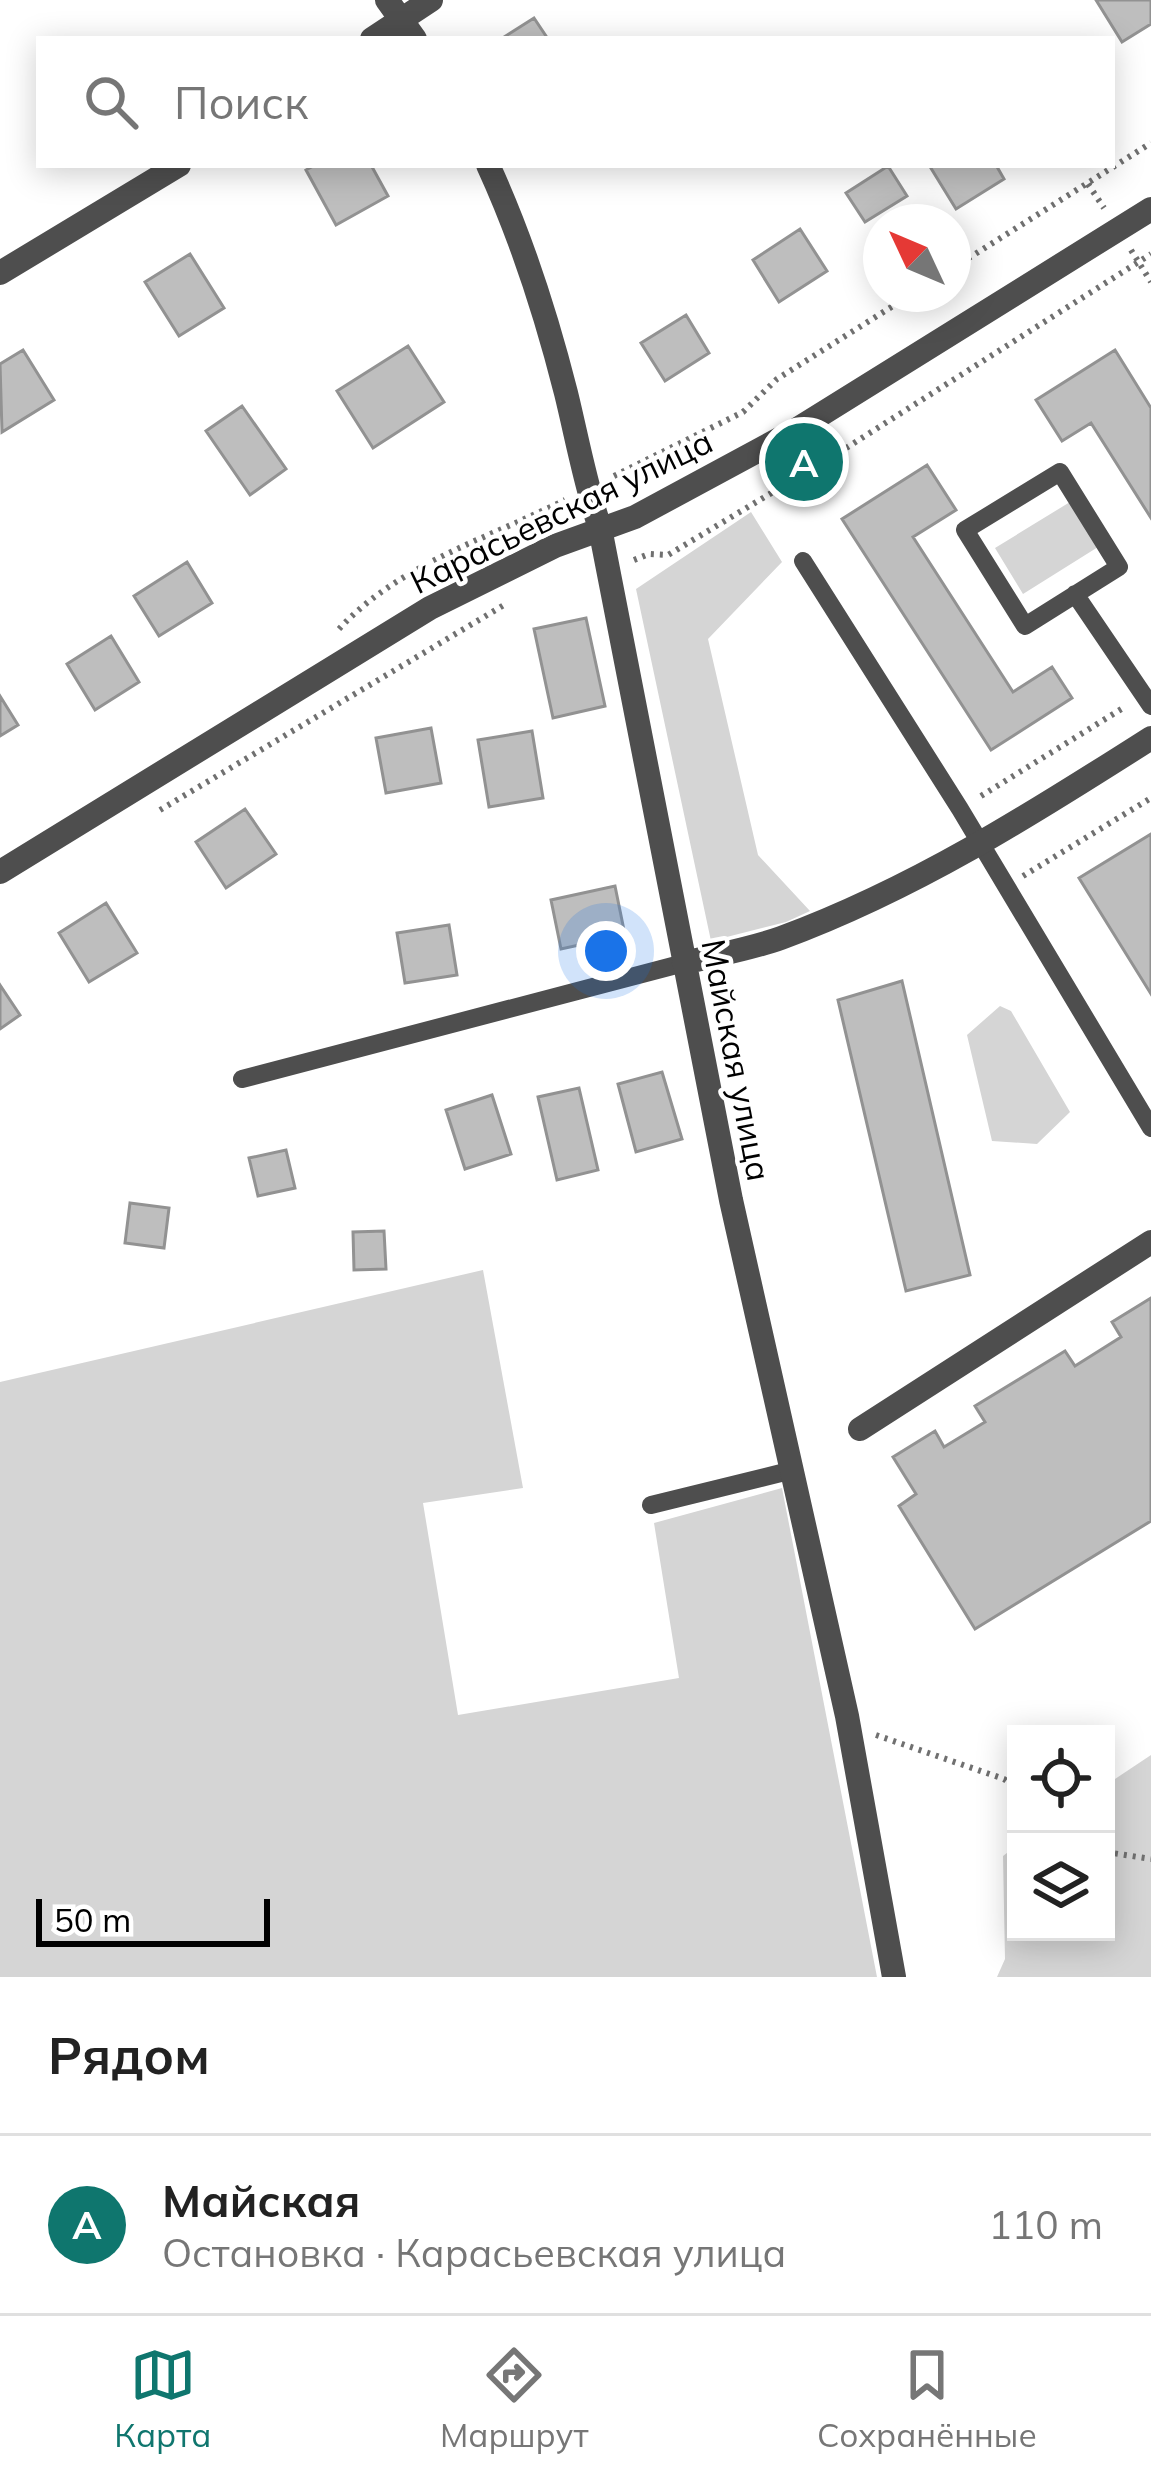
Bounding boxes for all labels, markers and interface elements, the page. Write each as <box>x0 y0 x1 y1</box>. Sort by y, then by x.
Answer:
search box <box>36 36 1115 168</box>
icon: search <box>78 69 144 135</box>
text: Поиск <box>174 74 308 130</box>
north arrow <box>863 204 971 312</box>
pin: A <box>765 417 843 507</box>
street label: Карасьевская улица <box>403 420 719 602</box>
your location <box>576 921 636 981</box>
street label: Майская улица <box>693 936 781 1184</box>
map controls <box>1007 1725 1115 1941</box>
button: locate <box>1007 1725 1115 1833</box>
button: layers <box>1007 1833 1115 1941</box>
scale bar <box>36 1893 270 1946</box>
text: 50 m <box>54 1899 131 1940</box>
text: Рядом <box>48 2023 210 2087</box>
text: Майская <box>162 2172 361 2228</box>
text: A <box>72 2200 102 2249</box>
text: 110 m <box>988 2200 1103 2249</box>
text: Остановка · Карасьевская улица <box>162 2228 786 2277</box>
tab: Карта <box>114 2342 211 2455</box>
tab: Маршрут <box>440 2342 588 2455</box>
tab: Сохранённые <box>817 2342 1037 2455</box>

